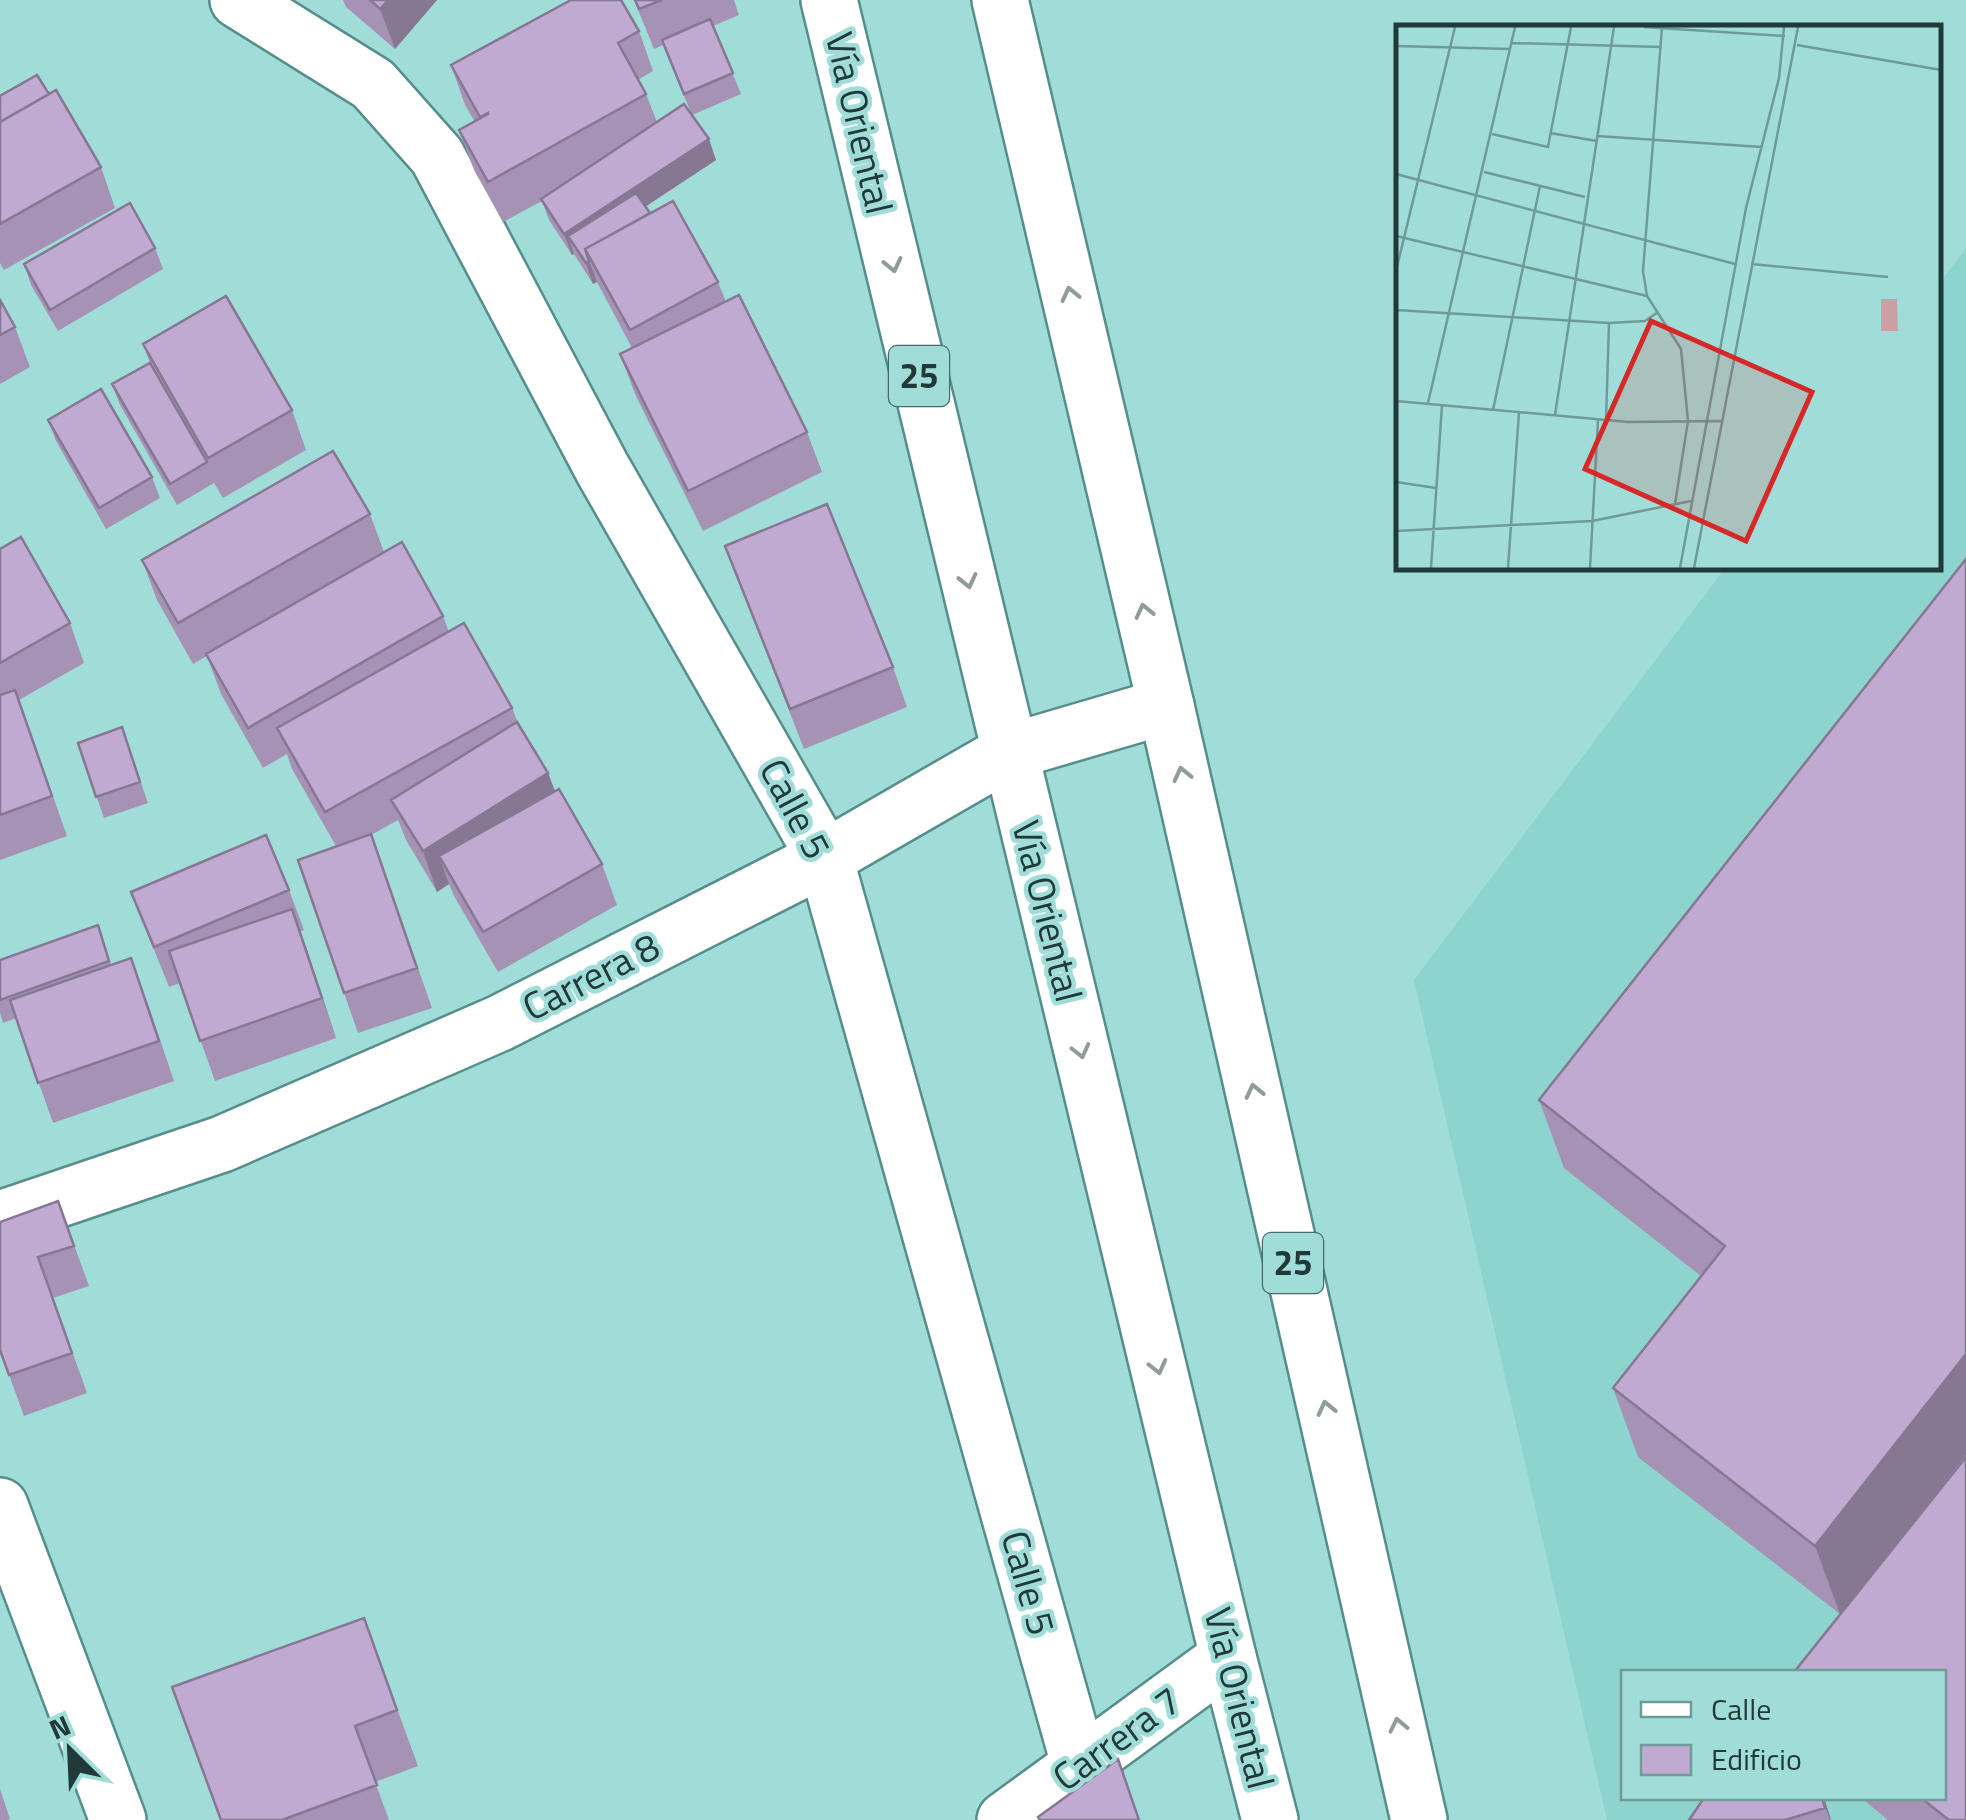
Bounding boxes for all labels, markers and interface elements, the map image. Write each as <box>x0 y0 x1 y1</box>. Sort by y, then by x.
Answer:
inset map <box>1396 25 1941 570</box>
street label: Vía Oriental <box>811 26 909 219</box>
one-way arrow <box>881 256 902 273</box>
one-way arrow <box>1061 286 1082 303</box>
road number: 25 <box>889 346 949 406</box>
one-way arrow <box>956 572 977 589</box>
one-way arrow <box>1135 603 1156 620</box>
street label: Calle 5 <box>745 748 846 869</box>
one-way arrow <box>1173 766 1194 783</box>
street label: Vía Oriental <box>997 814 1098 1008</box>
street label: Carrera 8 <box>512 917 669 1035</box>
one-way arrow <box>1069 1042 1090 1059</box>
one-way arrow <box>1245 1083 1266 1100</box>
road number: 25 <box>1263 1233 1323 1293</box>
one-way arrow <box>1146 1358 1167 1375</box>
one-way arrow <box>1317 1400 1338 1417</box>
street label: Calle 5 <box>986 1524 1071 1642</box>
street label: Vía Oriental <box>1189 1601 1290 1795</box>
legend <box>1621 1670 1946 1800</box>
street label: Carrera 7 <box>1040 1672 1193 1805</box>
text: Calle <box>1711 1686 1771 1732</box>
north arrow <box>20 1700 120 1800</box>
text: N <box>42 1703 77 1750</box>
one-way arrow <box>1389 1717 1410 1734</box>
text: Edificio <box>1711 1736 1802 1782</box>

